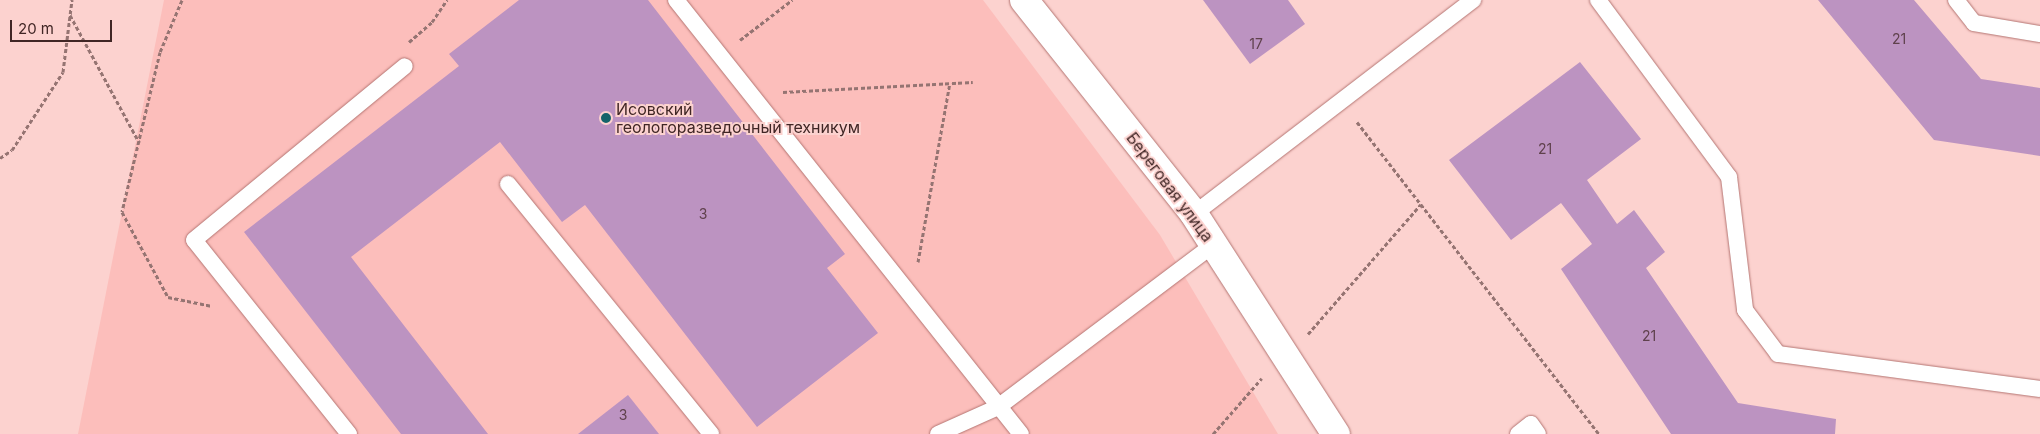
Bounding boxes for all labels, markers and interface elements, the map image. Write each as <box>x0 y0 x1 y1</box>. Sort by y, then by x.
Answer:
scale bar <box>12 10 115 42</box>
text: 20 m <box>18 19 54 38</box>
house number: 21 <box>1892 31 1906 47</box>
house number: 17 <box>1249 36 1263 52</box>
place label: Исовский геологоразведочный техникум <box>616 99 860 137</box>
marker: Исовский геологоразведочный техникум <box>600 112 612 124</box>
street label: Береговая улица <box>1123 129 1217 245</box>
house number: 21 <box>1538 141 1552 157</box>
house number: 3 <box>699 206 707 222</box>
house number: 21 <box>1642 328 1656 344</box>
house number: 3 <box>619 407 627 423</box>

